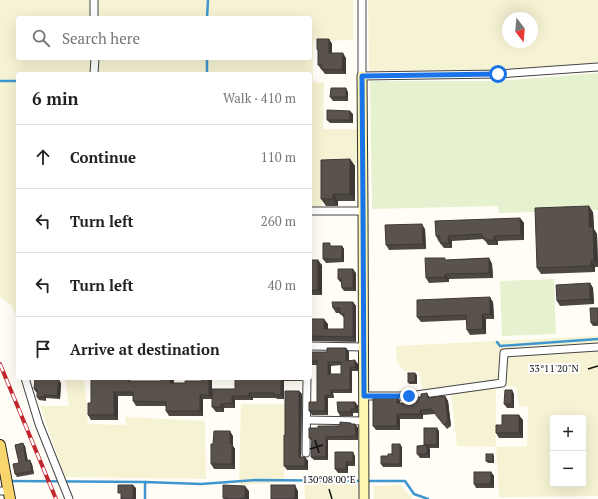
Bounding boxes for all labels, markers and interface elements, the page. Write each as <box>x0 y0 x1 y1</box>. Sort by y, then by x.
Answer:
north arrow <box>502 12 538 48</box>
search box <box>16 16 312 60</box>
icon: search <box>30 27 52 49</box>
text: Search here <box>62 28 140 48</box>
route start <box>489 65 507 83</box>
text: 6 min <box>32 87 79 110</box>
text: Walk · 410 m <box>223 89 296 107</box>
icon: ahead <box>32 146 54 168</box>
text: Continue <box>70 147 136 167</box>
text: 110 m <box>261 148 296 166</box>
icon: left <box>32 210 54 232</box>
text: Turn left <box>70 211 134 231</box>
text: 260 m <box>261 212 296 230</box>
icon: left <box>32 274 54 296</box>
text: Turn left <box>70 275 134 295</box>
text: 40 m <box>268 276 296 294</box>
icon: arrive <box>32 338 54 360</box>
text: Arrive at destination <box>70 339 220 359</box>
text: 33°11'20"N <box>529 362 579 375</box>
route end <box>400 387 418 405</box>
map controls <box>550 415 586 487</box>
button: + <box>550 415 586 451</box>
button: − <box>550 451 586 487</box>
text: 130°08'00"E <box>302 473 356 486</box>

